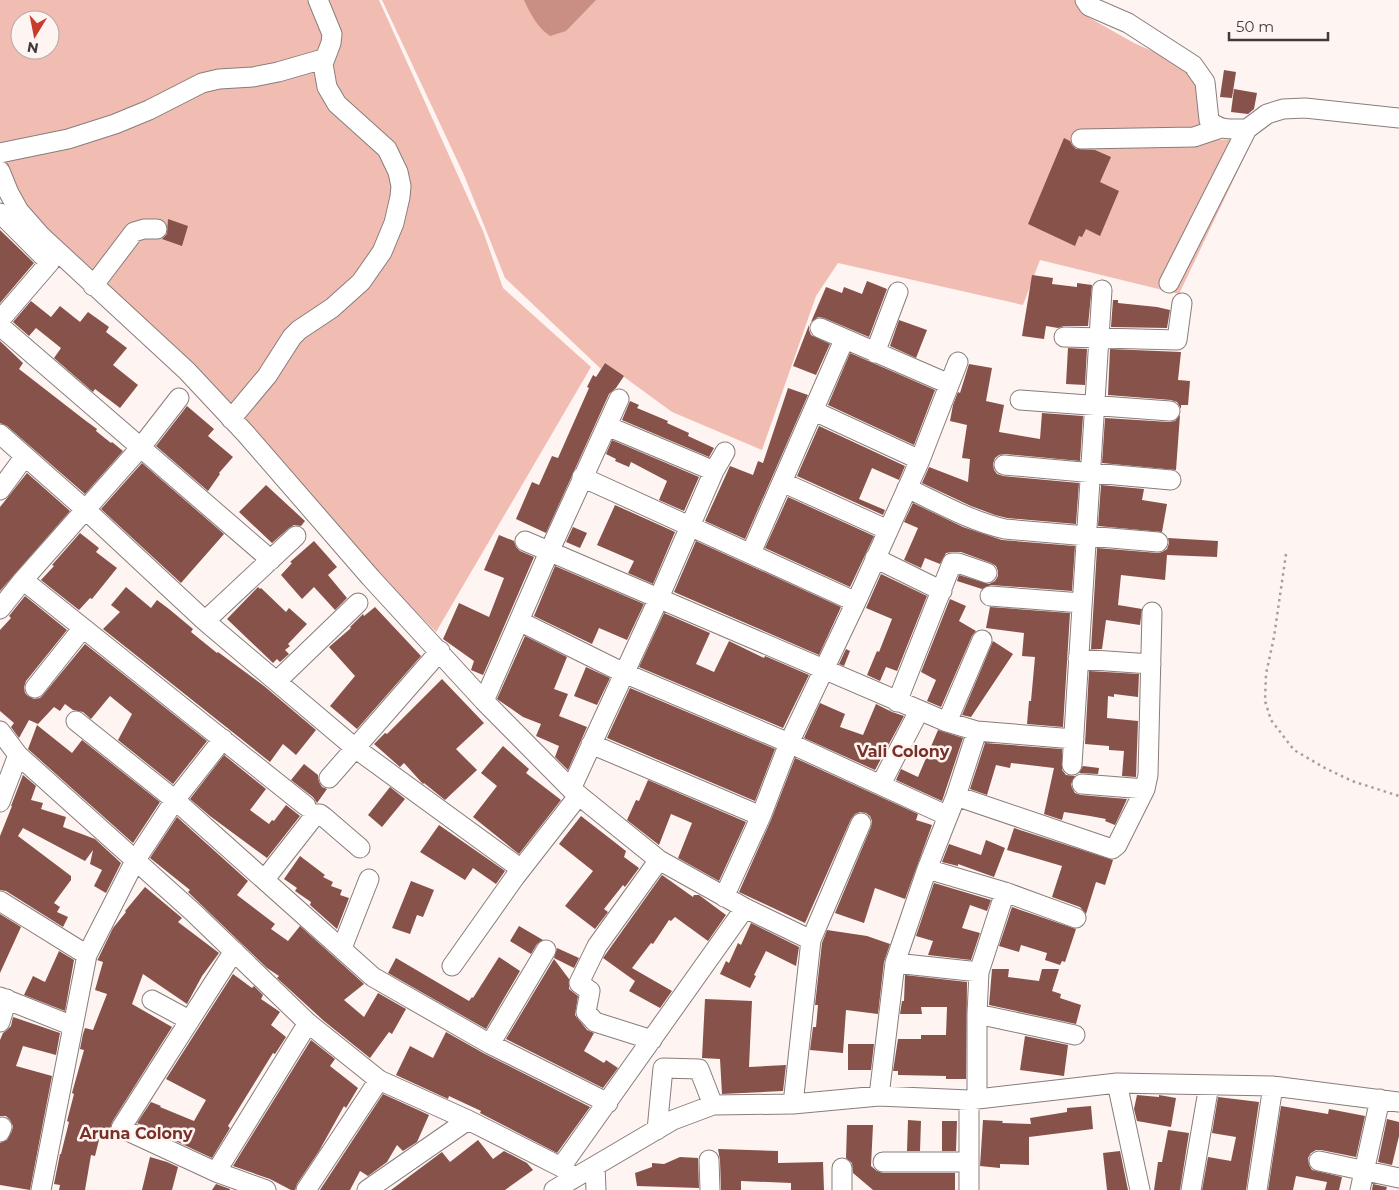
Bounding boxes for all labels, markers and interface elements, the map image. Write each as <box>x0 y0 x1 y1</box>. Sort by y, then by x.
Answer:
north arrow <box>10 10 60 60</box>
scale bar <box>1229 10 1328 42</box>
text: 50 m <box>1236 17 1274 36</box>
text: N <box>26 38 40 58</box>
district label: Vali Colony <box>856 742 950 761</box>
district label: Aruna Colony <box>78 1124 193 1143</box>

